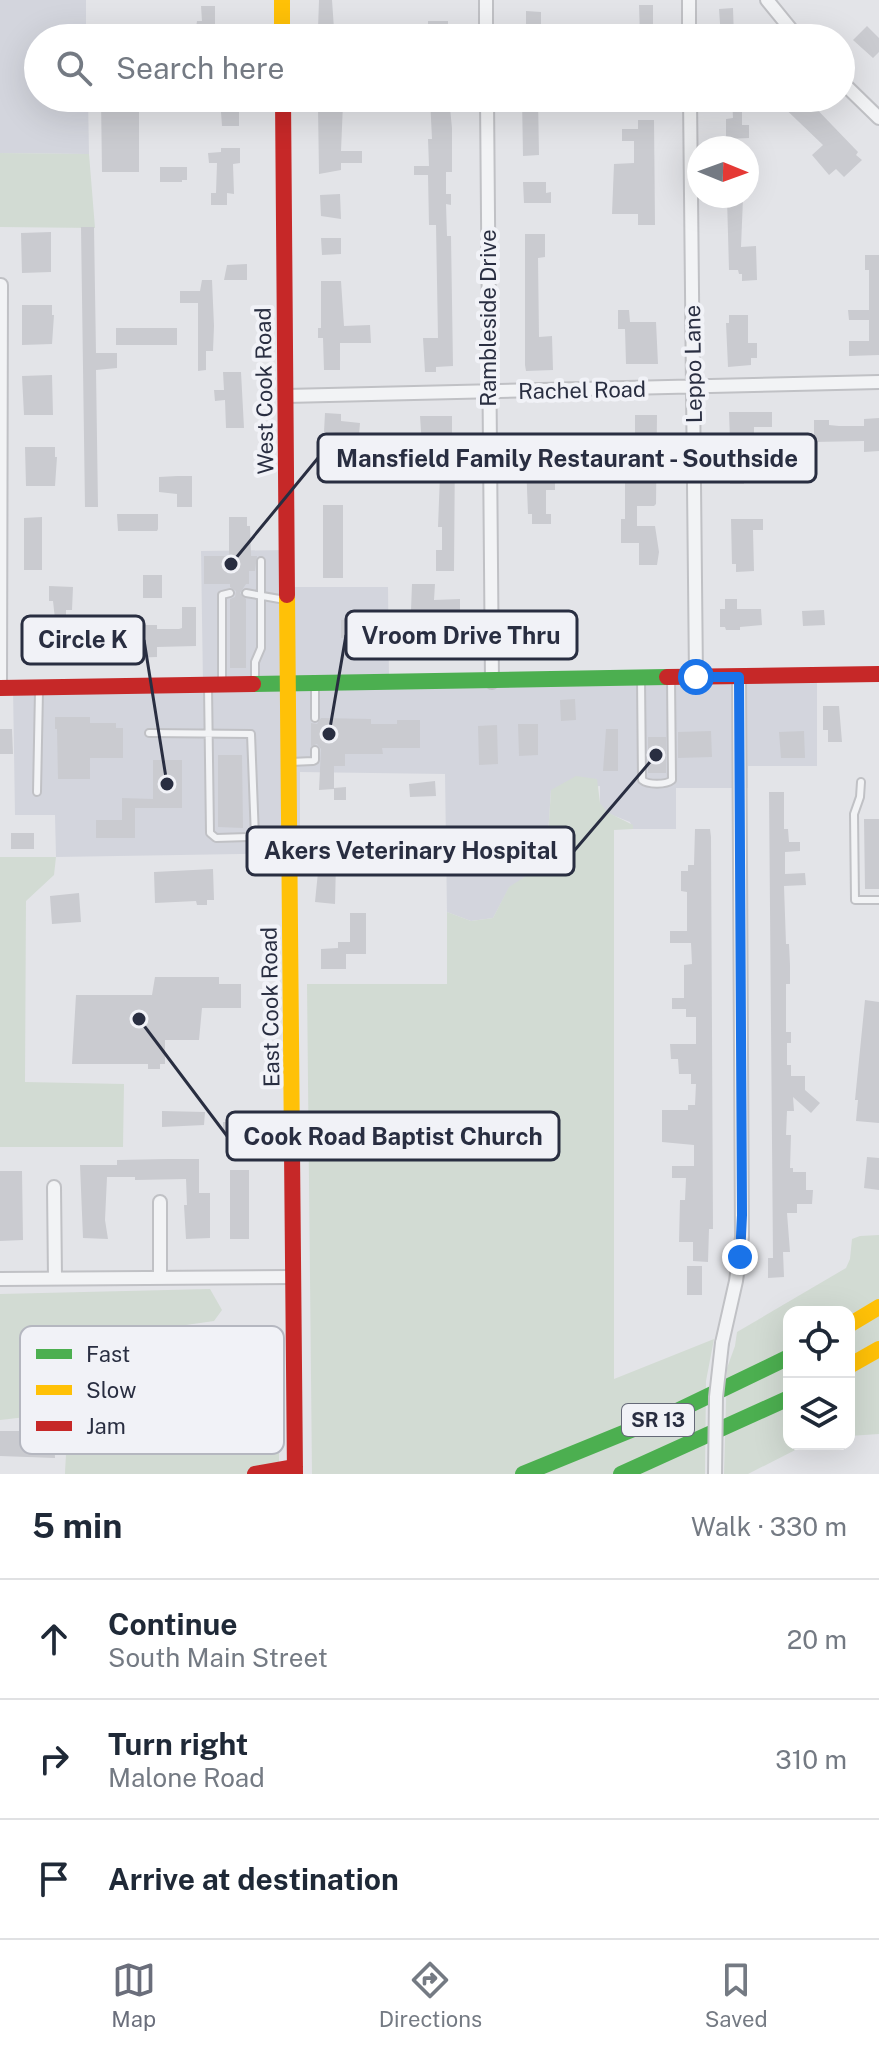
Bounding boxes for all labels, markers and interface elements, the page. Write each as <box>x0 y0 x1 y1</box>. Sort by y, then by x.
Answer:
search box <box>24 24 855 112</box>
icon: search <box>52 46 96 90</box>
text: Search here <box>116 50 284 86</box>
north arrow <box>687 136 759 208</box>
street label: Rambleside Drive <box>475 229 501 407</box>
street label: Leppo Lane <box>679 305 707 423</box>
street label: West Cook Road <box>250 307 278 475</box>
street label: Rachel Road <box>518 376 646 404</box>
callout: Mansfield Family Restaurant - Southside <box>318 434 816 482</box>
text: Mansfield Family Restaurant - Southside <box>336 444 798 472</box>
callout: Vroom Drive Thru <box>346 611 577 659</box>
callout: Circle K <box>22 616 144 664</box>
text: Vroom Drive Thru <box>362 621 561 649</box>
text: Circle K <box>38 625 128 653</box>
route start <box>678 659 714 695</box>
callout: Akers Veterinary Hospital <box>247 827 574 875</box>
text: Akers Veterinary Hospital <box>264 836 558 864</box>
street label: East Cook Road <box>256 927 284 1087</box>
callout: Cook Road Baptist Church <box>227 1112 559 1160</box>
text: Cook Road Baptist Church <box>243 1122 543 1150</box>
route end <box>722 1239 758 1275</box>
map controls <box>783 1306 855 1450</box>
button: locate <box>783 1306 855 1378</box>
legend <box>20 1326 284 1454</box>
text: Fast <box>86 1341 130 1367</box>
text: Slow <box>86 1377 136 1403</box>
button: layers <box>783 1378 855 1450</box>
road number: SR 13 <box>622 1404 694 1436</box>
text: Jam <box>86 1413 126 1439</box>
text: 5 min <box>32 1506 122 1546</box>
text: Walk · 330 m <box>691 1511 847 1542</box>
text: Continue <box>108 1606 238 1642</box>
icon: ahead <box>32 1617 76 1661</box>
text: 20 m <box>787 1624 847 1655</box>
text: South Main Street <box>108 1642 328 1673</box>
text: Turn right <box>108 1726 248 1762</box>
icon: right <box>32 1737 76 1781</box>
text: 310 m <box>775 1744 847 1775</box>
text: Malone Road <box>108 1762 265 1793</box>
icon: arrive <box>32 1857 76 1901</box>
text: Arrive at destination <box>108 1861 399 1897</box>
tab: Map <box>111 1958 156 2032</box>
tab: Directions <box>379 1958 482 2032</box>
tab: Saved <box>705 1958 768 2032</box>

